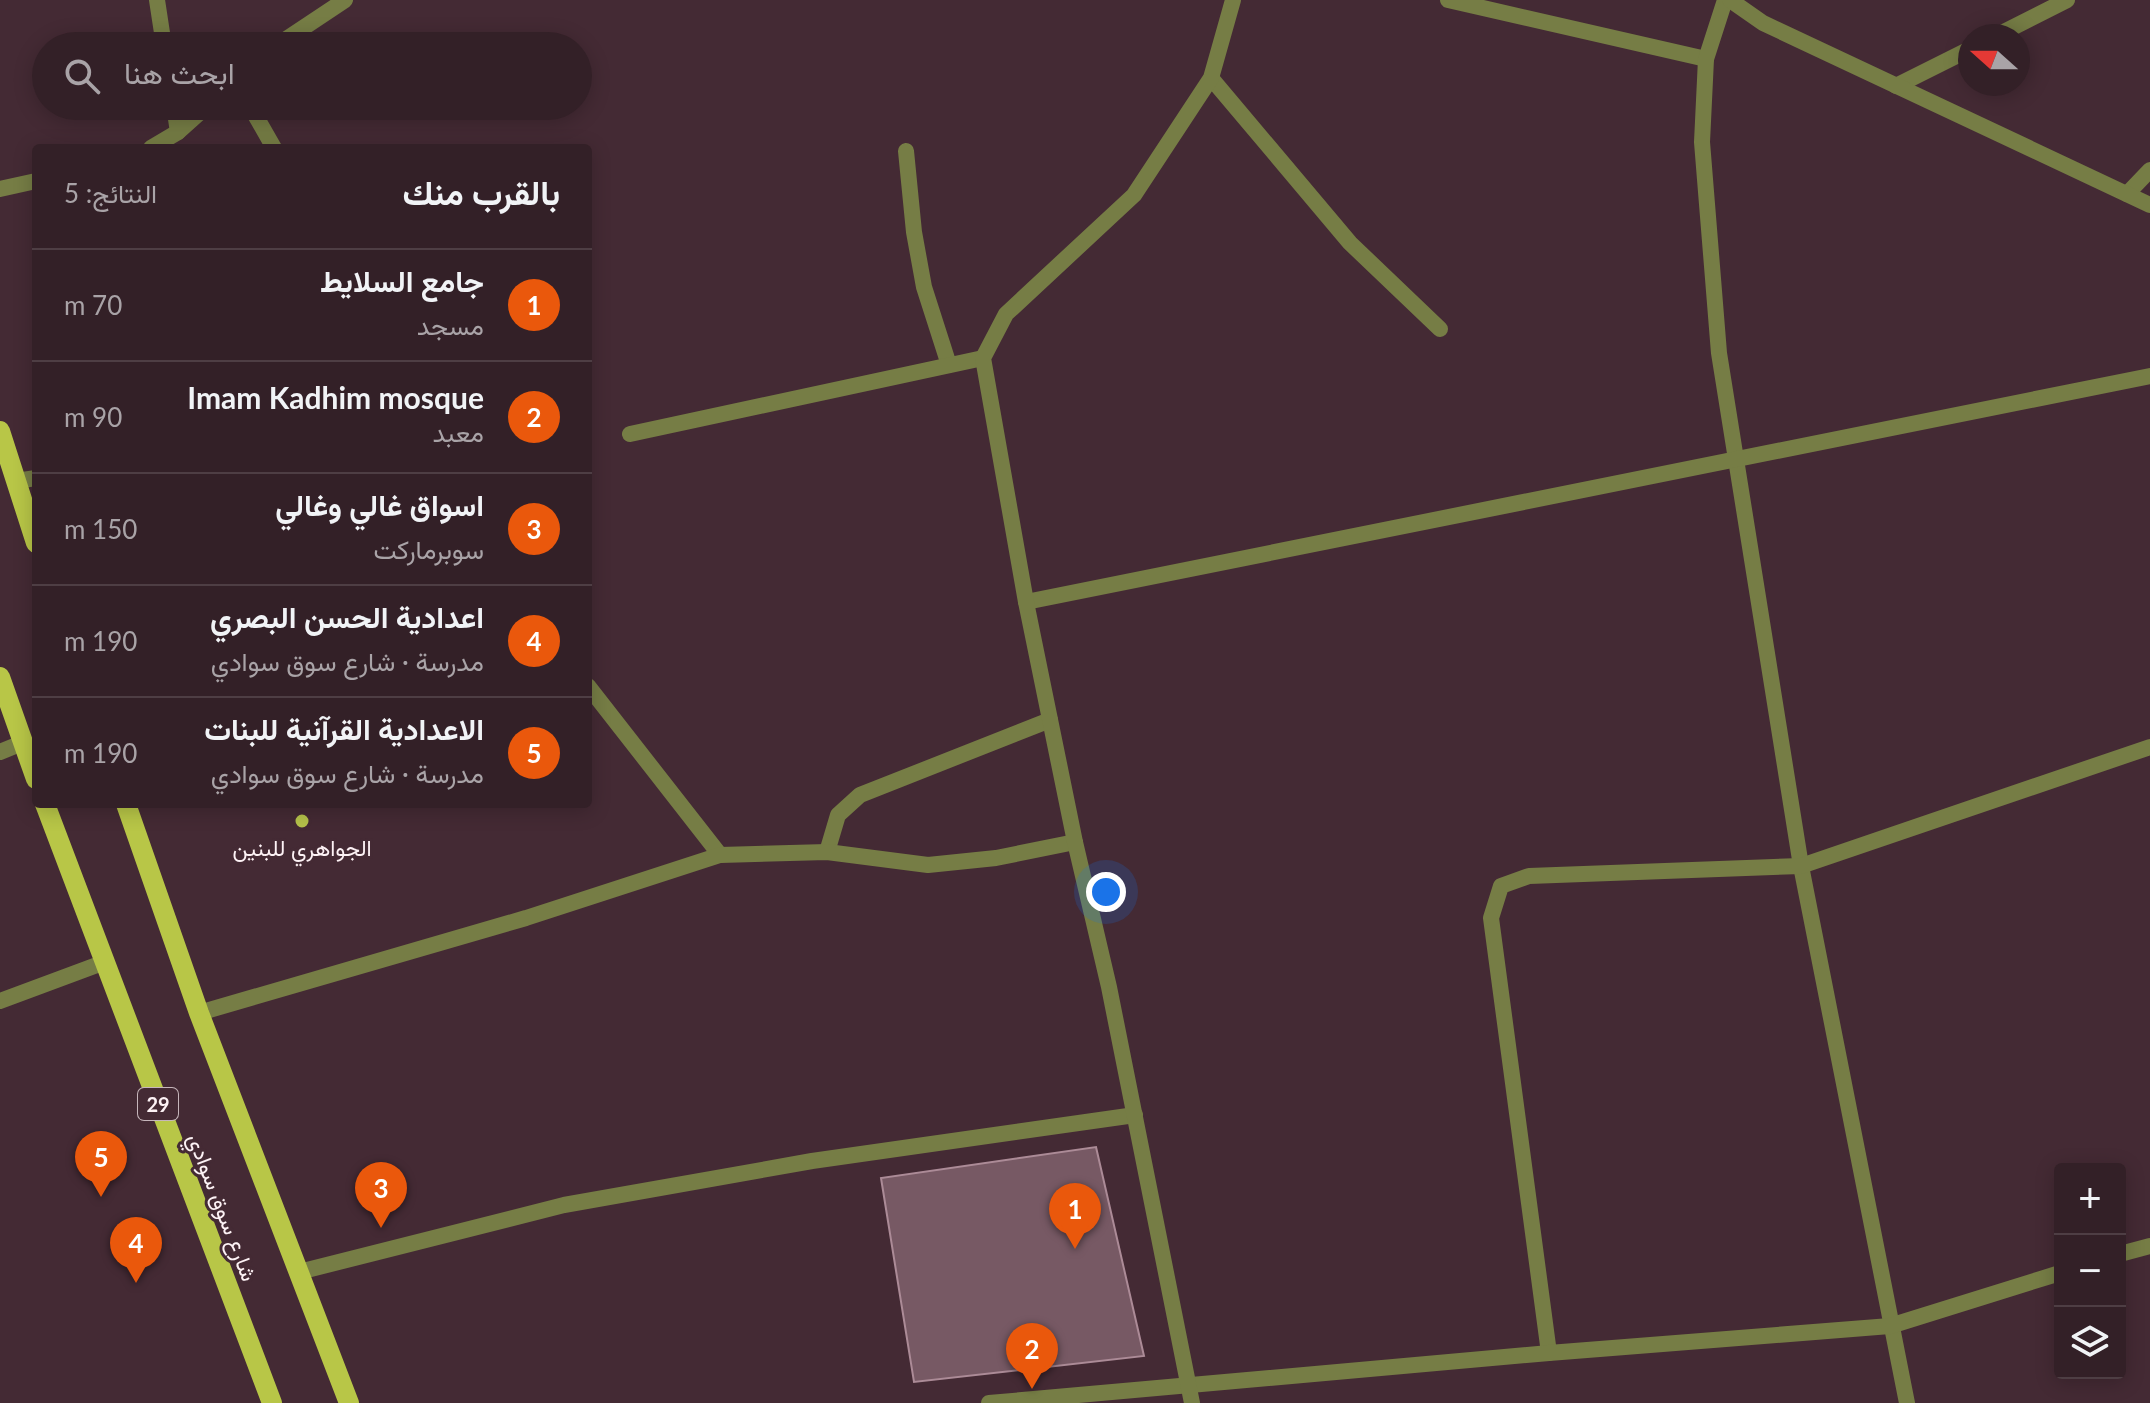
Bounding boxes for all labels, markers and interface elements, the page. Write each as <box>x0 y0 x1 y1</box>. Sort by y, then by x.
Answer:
north arrow <box>1958 24 2030 96</box>
search box <box>32 32 592 120</box>
icon: search <box>60 54 104 98</box>
text: ابحث هنا <box>124 54 235 90</box>
text: بالقرب منك <box>402 171 560 212</box>
text: النتائج: 5 <box>64 177 157 209</box>
text: جامع السلايط <box>320 262 484 298</box>
text: 70 m <box>64 289 122 321</box>
text: 1 <box>526 289 542 321</box>
text: مسجد <box>417 309 484 341</box>
text: Imam Kadhim mosque <box>187 379 484 415</box>
text: 90 m <box>64 401 122 433</box>
text: 2 <box>526 401 542 433</box>
text: معبد <box>432 416 484 448</box>
text: اسواق غالي وغالي <box>275 486 484 522</box>
text: 150 m <box>64 513 137 545</box>
text: 3 <box>526 513 542 545</box>
text: سوبرماركت <box>373 533 484 565</box>
text: اعدادية الحسن البصري <box>210 598 484 634</box>
text: 190 m <box>64 625 137 657</box>
text: 4 <box>526 625 542 657</box>
text: مدرسة · شارع سوق سوادي <box>211 645 484 677</box>
text: الاعدادية القرآنية للبنات <box>204 710 484 746</box>
text: 190 m <box>64 737 137 769</box>
text: 5 <box>526 737 542 769</box>
text: مدرسة · شارع سوق سوادي <box>211 757 484 789</box>
marker: الجواهري للبنين <box>293 812 311 830</box>
place label: الجواهري للبنين <box>232 834 372 867</box>
your location <box>1086 872 1126 912</box>
road number: 29 <box>138 1088 178 1120</box>
street label: شارع سوق سوادي <box>177 1129 264 1287</box>
pin: 5 <box>75 1131 127 1197</box>
pin: 3 <box>355 1162 407 1228</box>
map controls <box>2054 1163 2126 1379</box>
button: + <box>2054 1163 2126 1235</box>
pin: 1 <box>1049 1183 1101 1249</box>
pin: 4 <box>110 1217 162 1283</box>
button: − <box>2054 1235 2126 1307</box>
button: layers <box>2054 1307 2126 1379</box>
pin: 2 <box>1006 1323 1058 1389</box>

